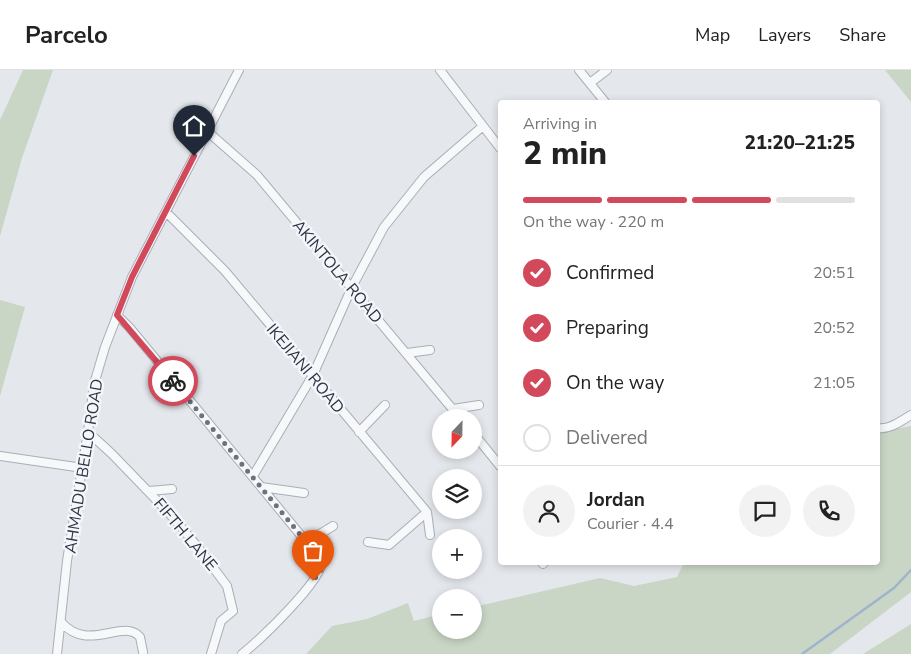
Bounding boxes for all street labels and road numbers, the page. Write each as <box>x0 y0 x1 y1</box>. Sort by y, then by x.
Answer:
street label: AKINTOLA ROAD <box>287 215 387 328</box>
street label: IKEJIANI ROAD <box>261 319 349 418</box>
street label: AHMADU BELLO ROAD <box>59 377 109 555</box>
street label: FIFTH LANE <box>148 494 222 576</box>

